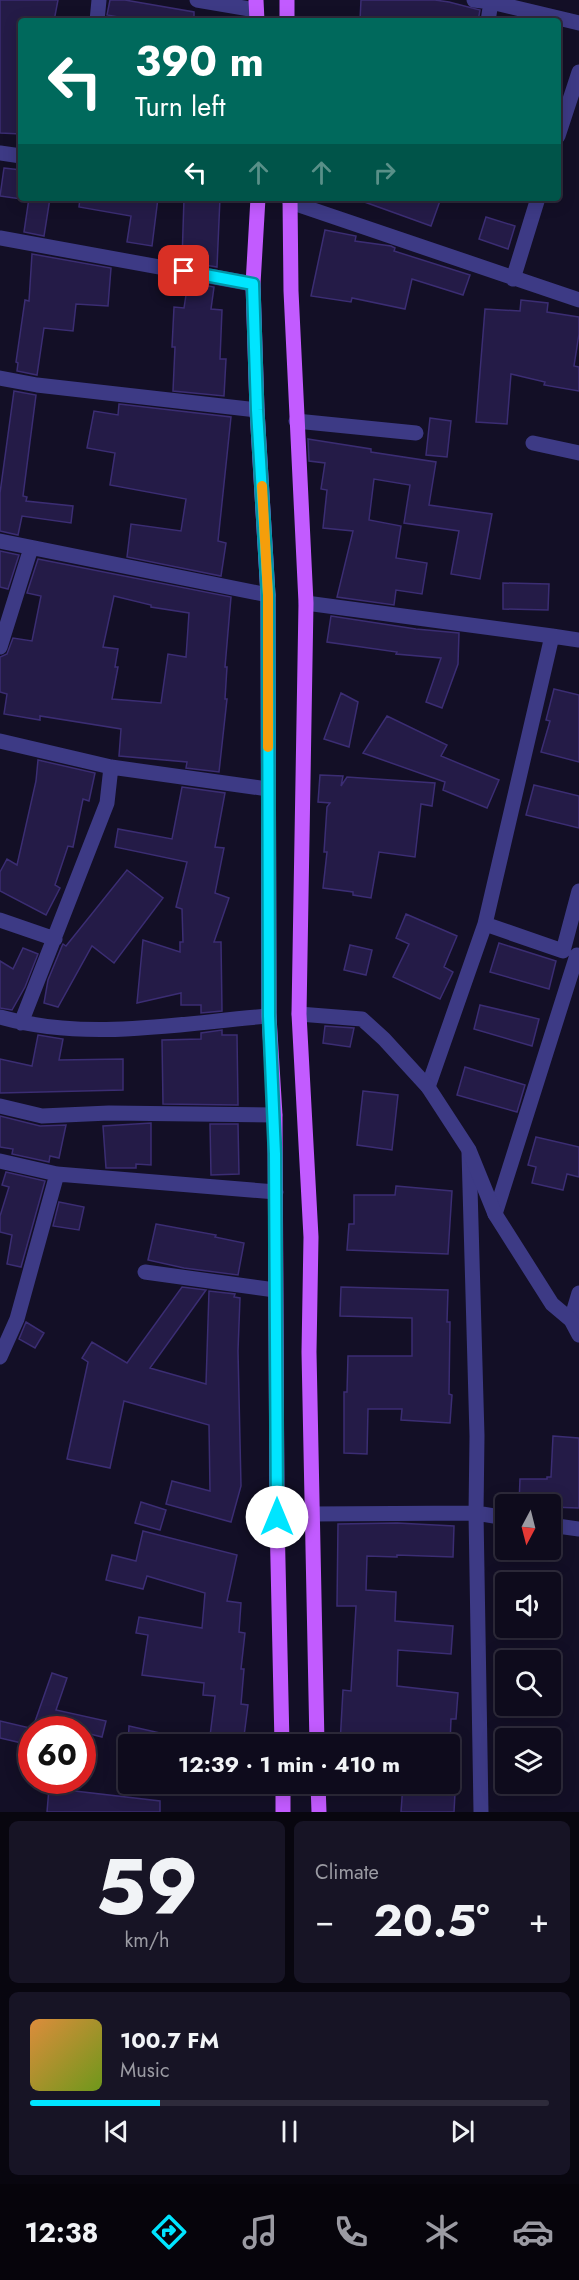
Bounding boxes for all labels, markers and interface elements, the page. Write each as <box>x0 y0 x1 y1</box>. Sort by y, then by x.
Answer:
text: 390 m <box>135 31 264 92</box>
icon: left <box>36 42 114 120</box>
text: Turn left <box>135 87 225 126</box>
icon: left <box>179 156 212 189</box>
icon: ahead <box>242 156 275 189</box>
icon: ahead <box>305 156 338 189</box>
icon: right <box>368 156 401 189</box>
pin <box>158 245 209 296</box>
icon: arrive <box>167 254 200 287</box>
position arrow <box>245 1485 309 1549</box>
north arrow <box>495 1494 561 1560</box>
map controls <box>495 1494 561 1794</box>
button: sound <box>495 1572 561 1638</box>
button: search <box>495 1650 561 1716</box>
speed limit sign: 60 <box>18 1716 96 1794</box>
button: layers <box>495 1728 561 1794</box>
text: 12:39 · 1 min · 410 m <box>178 1748 400 1780</box>
text: 59 <box>96 1831 198 1943</box>
text: Climate <box>315 1858 379 1887</box>
text: 20.5° <box>373 1888 490 1953</box>
text: − <box>315 1897 334 1944</box>
text: + <box>529 1897 549 1944</box>
text: km/h <box>124 1926 170 1955</box>
text: 100.7 FM <box>120 2024 219 2056</box>
text: Music <box>120 2056 170 2085</box>
icon: previous <box>100 2115 133 2148</box>
icon: pause <box>273 2115 306 2148</box>
icon: next <box>446 2115 479 2148</box>
icon: directions <box>148 2211 190 2253</box>
icon: music <box>239 2211 281 2253</box>
icon: phone <box>330 2211 372 2253</box>
icon: climate <box>421 2211 463 2253</box>
icon: car <box>512 2211 554 2253</box>
text: 12:38 <box>25 2213 98 2252</box>

